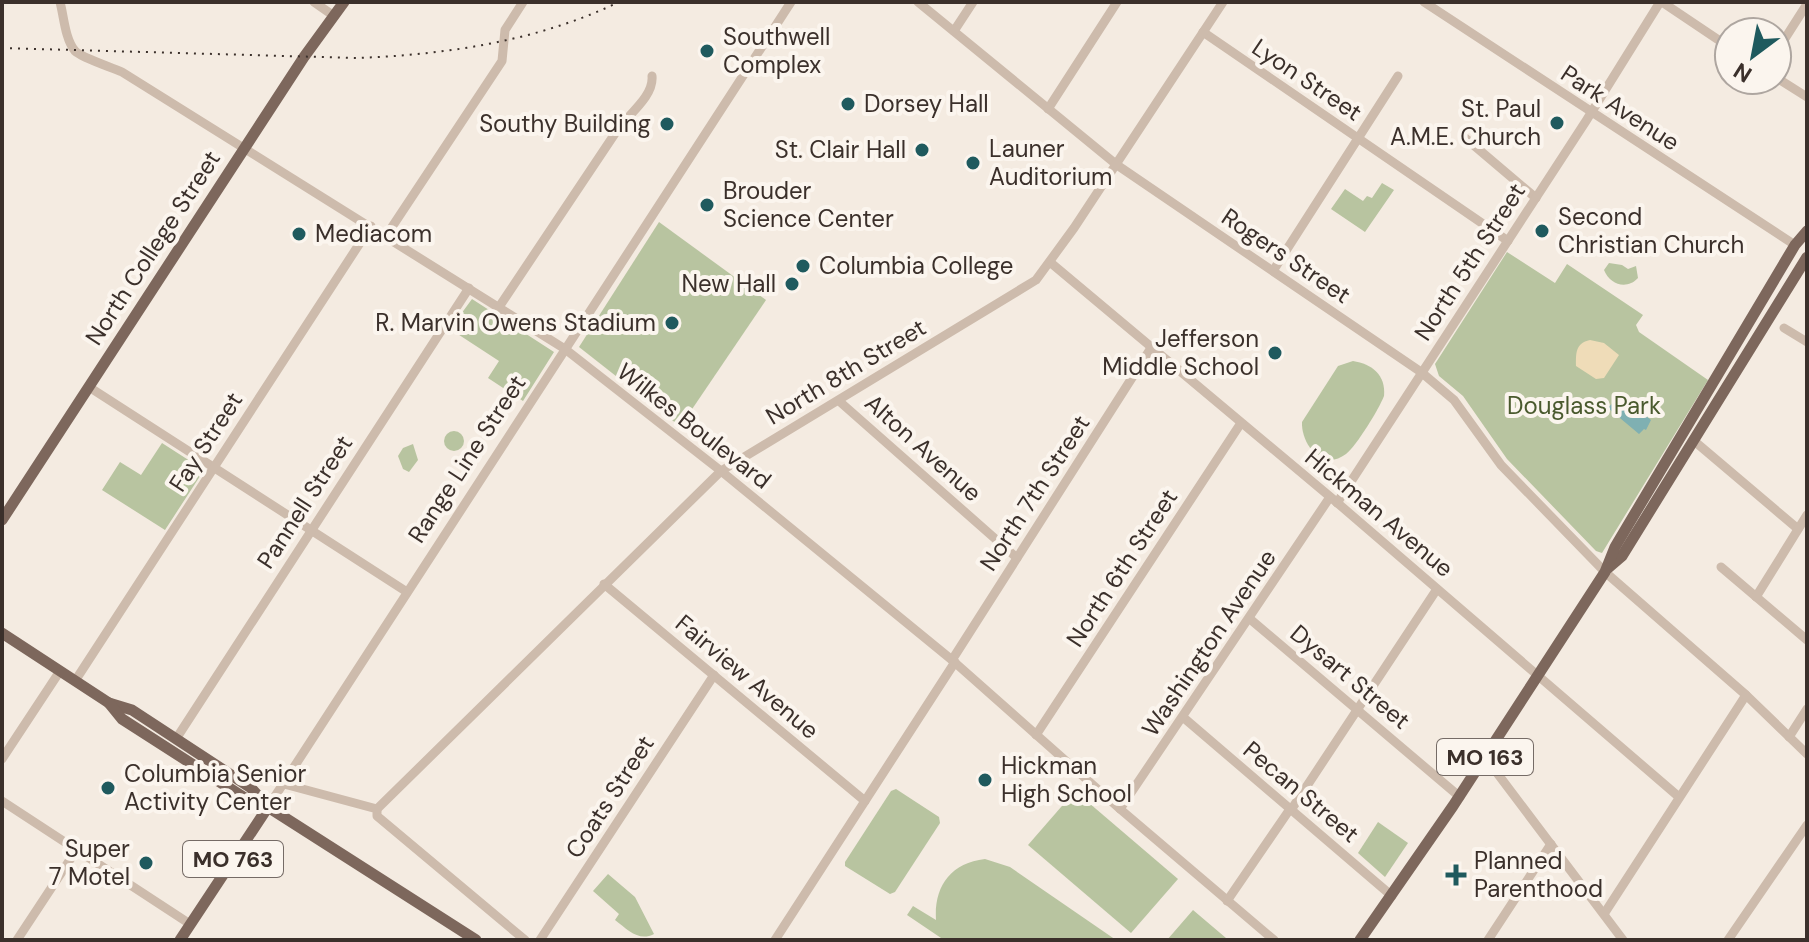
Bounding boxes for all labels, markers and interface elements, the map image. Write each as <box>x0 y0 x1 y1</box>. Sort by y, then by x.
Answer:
north arrow <box>1713 16 1793 96</box>
place label: Southwell Complex <box>723 21 830 80</box>
street label: Lyon Street <box>1246 32 1368 128</box>
marker: Southwell Complex <box>698 42 716 60</box>
text: N <box>1728 56 1757 89</box>
street label: Park Avenue <box>1555 58 1685 157</box>
place label: Dorsey Hall <box>864 88 989 119</box>
place label: St. Paul A.M.E. Church <box>1390 93 1541 152</box>
marker: Dorsey Hall <box>839 95 857 113</box>
place label: Southy Building <box>479 108 651 139</box>
marker: St. Paul A.M.E. Church <box>1548 114 1566 132</box>
marker: Southy Building <box>658 115 676 133</box>
place label: Launer Auditorium <box>989 133 1112 192</box>
place label: St. Clair Hall <box>775 134 906 165</box>
marker: St. Clair Hall <box>913 141 931 159</box>
street label: North College Street <box>78 145 227 351</box>
marker: Launer Auditorium <box>964 154 982 172</box>
place label: Brouder Science Center <box>723 175 894 234</box>
street label: North 5th Street <box>1407 177 1532 346</box>
marker: Brouder Science Center <box>698 196 716 214</box>
street label: Rogers Street <box>1216 201 1357 310</box>
place label: Second Christian Church <box>1558 201 1744 260</box>
place label: Mediacom <box>315 218 432 249</box>
marker: Second Christian Church <box>1533 222 1551 240</box>
marker: Mediacom <box>290 225 308 243</box>
place label: Columbia College <box>819 250 1013 281</box>
marker: Columbia College <box>794 257 812 275</box>
place label: New Hall <box>681 268 776 299</box>
marker: New Hall <box>783 275 801 293</box>
place label: R. Marvin Owens Stadium <box>375 307 656 338</box>
street label: North 8th Street <box>760 312 932 432</box>
marker: R. Marvin Owens Stadium <box>663 314 681 332</box>
place label: Jefferson Middle School <box>1102 323 1259 382</box>
marker: Jefferson Middle School <box>1266 344 1284 362</box>
street label: Wilkes Boulevard <box>611 356 778 495</box>
street label: Range Line Street <box>401 369 532 548</box>
street label: Fay Street <box>162 386 249 497</box>
street label: Alton Avenue <box>859 387 988 508</box>
park label: Douglass Park <box>1507 390 1661 421</box>
street label: North 7th Street <box>973 409 1097 577</box>
street label: Pannell Street <box>250 429 359 574</box>
street label: Hickman Avenue <box>1299 442 1460 584</box>
street label: North 6th Street <box>1059 483 1184 652</box>
street label: Washington Avenue <box>1135 543 1283 742</box>
street label: Fairview Avenue <box>669 608 825 746</box>
street label: Dysart Street <box>1284 618 1417 736</box>
street label: Coats Street <box>558 730 661 864</box>
street label: Pecan Street <box>1237 734 1366 849</box>
road number: MO 163 <box>1437 739 1533 775</box>
place label: Hickman High School <box>1001 750 1132 809</box>
place label: Columbia Senior Activity Center <box>124 758 306 817</box>
marker: Hickman High School <box>976 771 994 789</box>
marker: Columbia Senior Activity Center <box>99 779 117 797</box>
place label: Super 7 Motel <box>49 833 130 892</box>
road number: MO 763 <box>183 841 283 877</box>
place label: Planned Parenthood <box>1474 845 1603 904</box>
marker: Super 7 Motel <box>137 854 155 872</box>
marker: Planned Parenthood <box>1445 864 1467 886</box>

